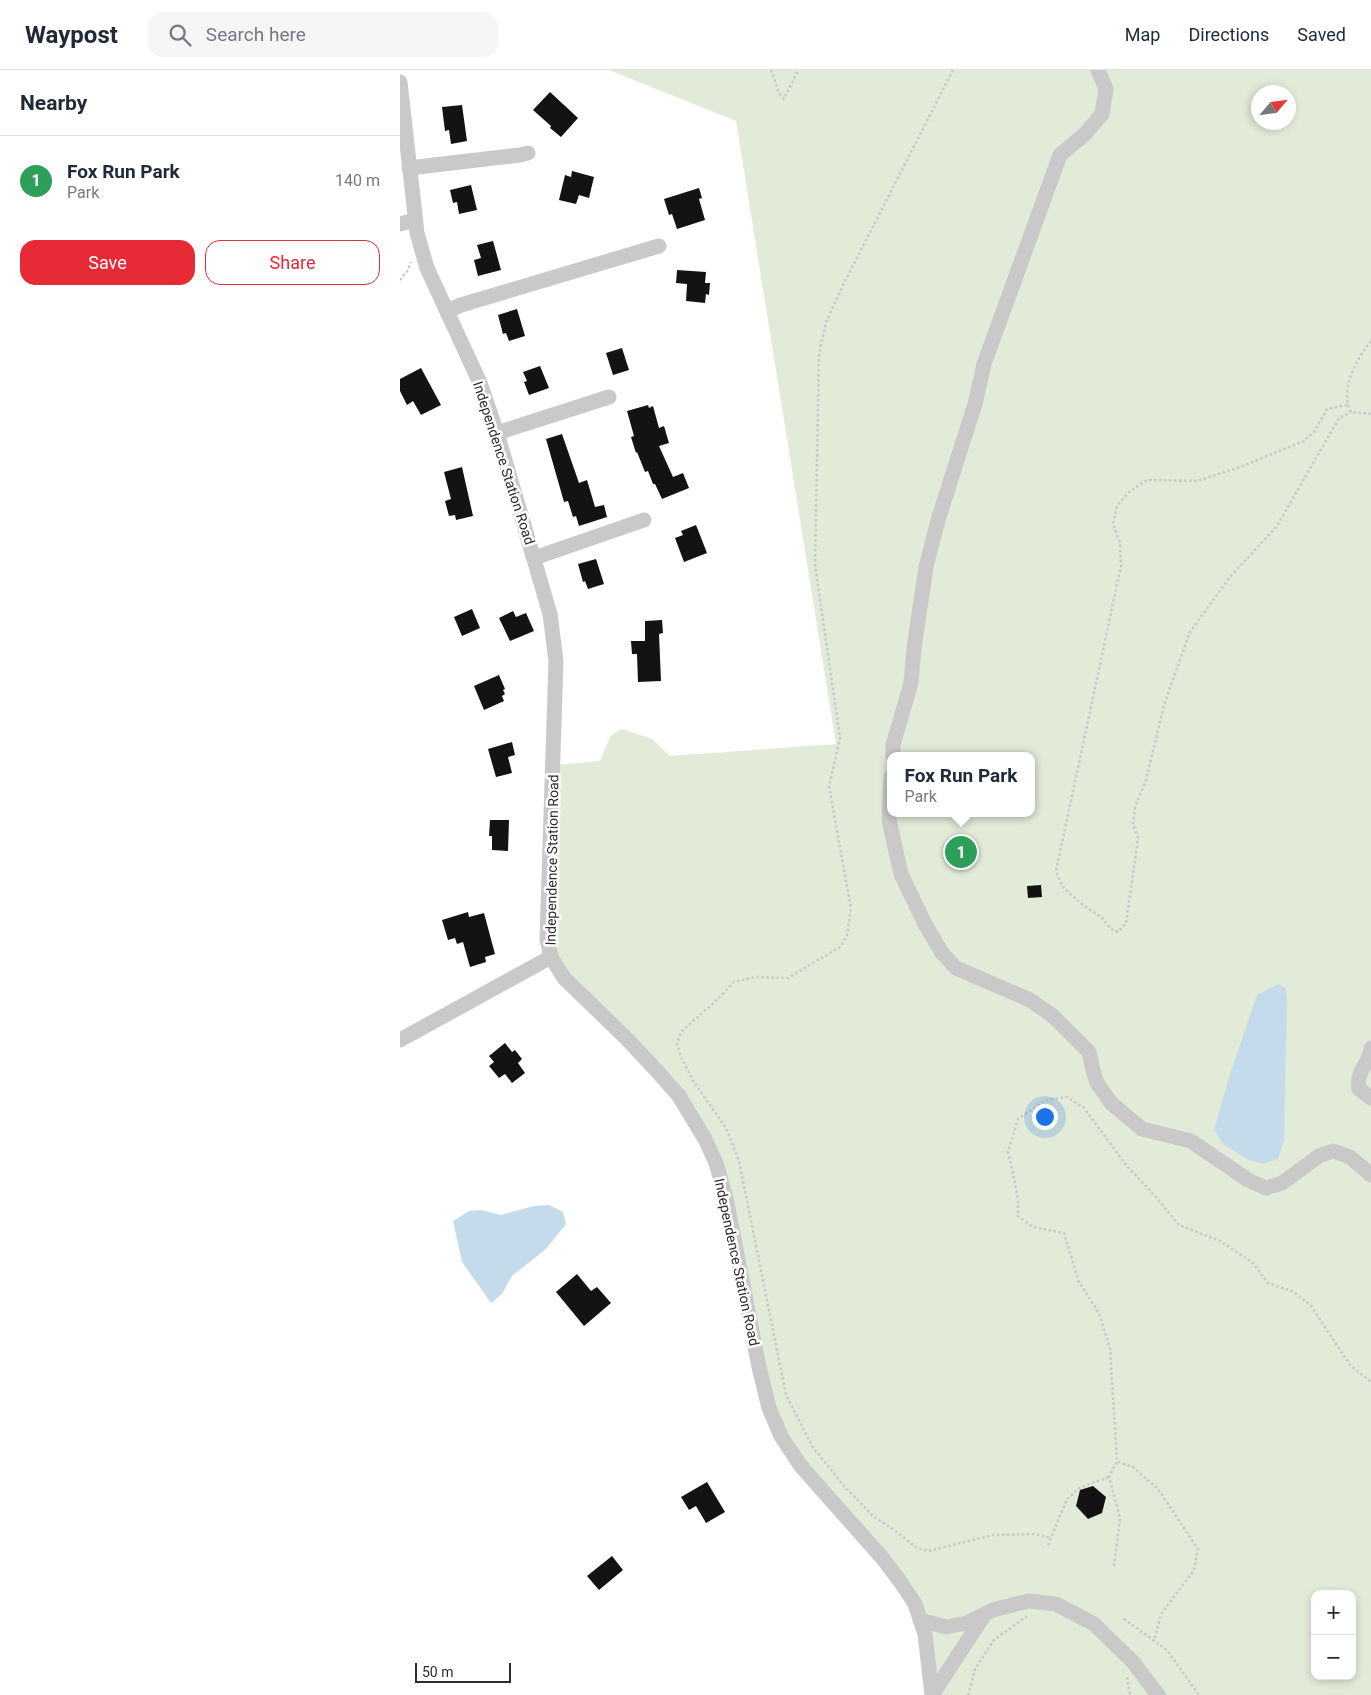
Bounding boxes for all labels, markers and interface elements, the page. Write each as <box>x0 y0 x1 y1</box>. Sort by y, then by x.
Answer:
search box <box>148 12 498 57</box>
text: Waypost <box>25 21 118 49</box>
icon: search <box>166 21 194 49</box>
text: Search here <box>206 23 306 46</box>
text: Map <box>1125 24 1160 45</box>
text: Directions <box>1188 24 1269 45</box>
text: Saved <box>1297 24 1346 45</box>
north arrow <box>1251 85 1296 130</box>
text: Nearby <box>20 91 87 115</box>
text: Fox Run Park <box>67 160 180 183</box>
text: 1 <box>31 171 41 190</box>
text: 140 m <box>335 171 380 190</box>
text: Park <box>67 183 99 202</box>
button: Save <box>20 240 195 285</box>
button: Share <box>205 240 380 285</box>
street label: Independence Station Road <box>470 379 538 547</box>
popup <box>887 752 1035 817</box>
text: Fox Run Park <box>905 764 1017 787</box>
street label: Independence Station Road <box>543 774 561 946</box>
text: Park <box>905 787 937 806</box>
pin: 1 <box>945 833 977 871</box>
your location <box>1032 1104 1058 1130</box>
street label: Independence Station Road <box>711 1177 763 1347</box>
map controls <box>1311 1590 1356 1680</box>
button: + <box>1311 1590 1356 1635</box>
button: − <box>1311 1635 1356 1680</box>
scale bar <box>415 1660 511 1683</box>
text: 50 m <box>422 1664 454 1680</box>

